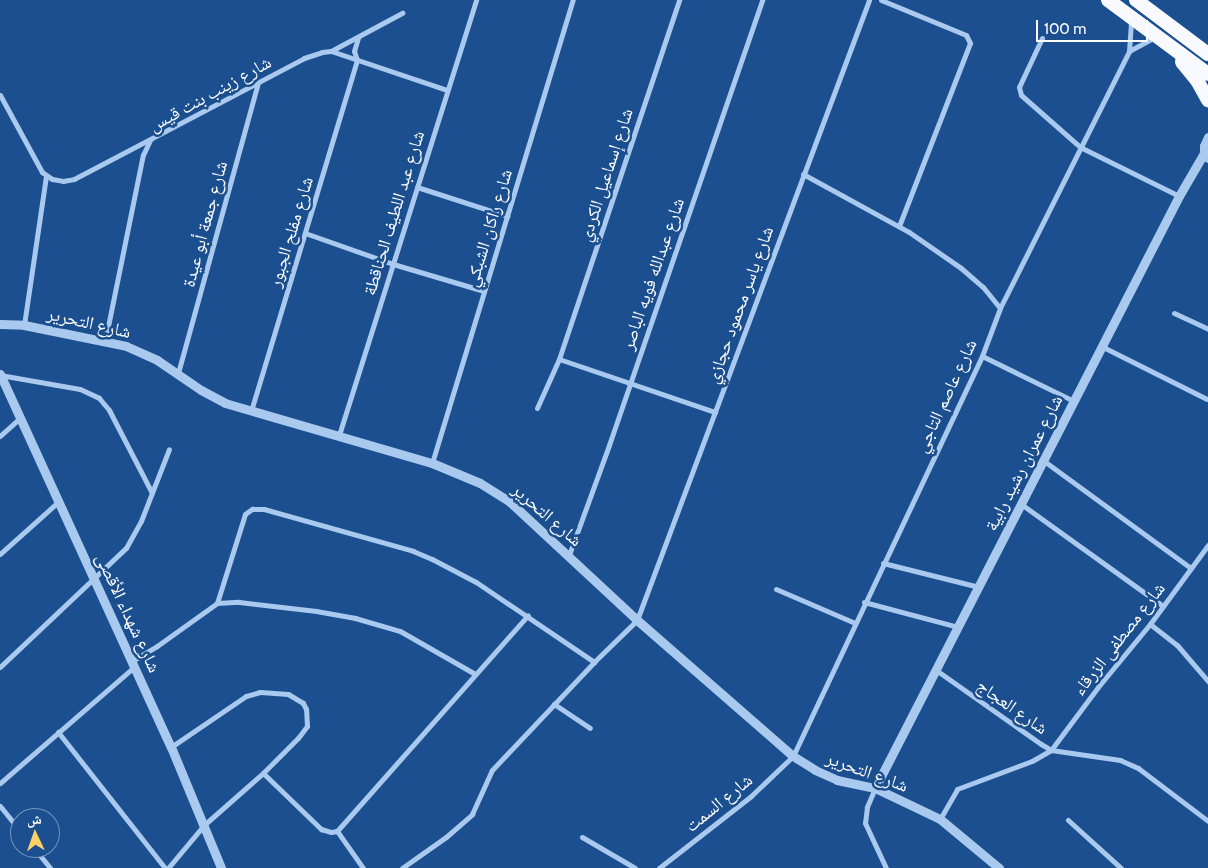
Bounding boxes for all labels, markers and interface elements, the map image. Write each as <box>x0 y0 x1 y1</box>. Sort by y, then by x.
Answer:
scale bar <box>1038 10 1150 42</box>
text: 100 m <box>1044 20 1086 38</box>
street label: شارع زينب بنت قيس <box>145 51 275 137</box>
street label: شارع إسماعيل الكردي <box>574 106 638 244</box>
street label: شارع عبد اللطيف الحناقطة <box>359 128 429 298</box>
street label: شارع جمعة أبو عيدة <box>178 158 232 290</box>
street label: شارع راكان الشبكي <box>461 166 517 290</box>
street label: شارع مفلح الجبور <box>264 174 318 290</box>
street label: شارع عبدالله فويه الباصر <box>617 195 689 353</box>
street label: شارع ياسر محمود حجازي <box>702 223 778 387</box>
street label: شارع التحرير <box>45 303 133 343</box>
street label: شارع عاصم التاجي <box>910 336 982 456</box>
street label: شارع عمران رشيد رابية <box>980 391 1068 535</box>
street label: شارع التحرير <box>508 479 586 551</box>
street label: شارع شهداء الأقصى <box>91 550 165 676</box>
street label: شارع مصطفى الزرقاء <box>1068 578 1170 700</box>
street label: شارع العجاج <box>972 675 1052 739</box>
street label: شارع التحرير <box>823 747 911 797</box>
street label: شارع السمت <box>681 769 757 837</box>
north arrow <box>10 808 60 858</box>
text: ش <box>26 810 42 828</box>

